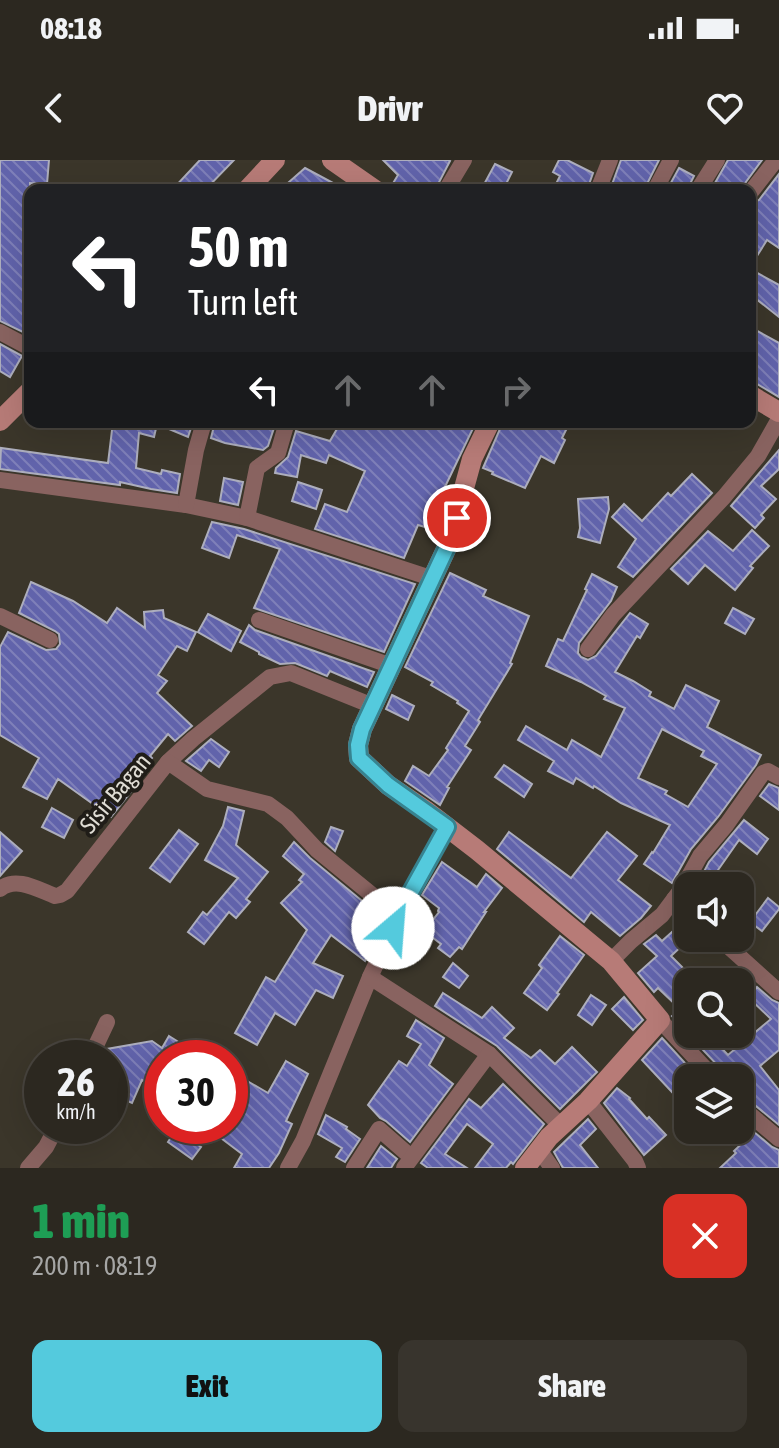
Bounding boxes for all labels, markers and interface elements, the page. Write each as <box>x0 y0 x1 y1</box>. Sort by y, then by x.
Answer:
text: 08:18 <box>40 11 102 45</box>
icon: back <box>32 86 76 130</box>
icon: heart <box>703 86 747 130</box>
text: Drivr <box>357 87 422 129</box>
text: 50 m <box>188 215 289 279</box>
icon: left <box>56 216 160 320</box>
text: Turn left <box>188 281 298 323</box>
icon: left <box>242 368 286 412</box>
icon: ahead <box>326 368 370 412</box>
icon: ahead <box>410 368 454 412</box>
icon: right <box>494 368 538 412</box>
pin <box>423 484 491 552</box>
icon: arrive <box>435 496 479 540</box>
street label: Sisir Bagan <box>74 748 156 838</box>
map controls <box>674 872 754 1144</box>
button: sound <box>674 872 754 952</box>
position arrow <box>351 886 435 970</box>
button: search <box>674 968 754 1048</box>
speed limit sign: 30 <box>144 1040 248 1144</box>
text: 26 <box>57 1059 95 1104</box>
button: layers <box>674 1064 754 1144</box>
text: km/h <box>56 1100 96 1123</box>
text: 1 min <box>32 1193 130 1248</box>
button: close <box>663 1194 747 1278</box>
text: 200 m · 08:19 <box>32 1251 157 1281</box>
button: Exit <box>32 1340 382 1432</box>
button: Share <box>398 1340 747 1432</box>

